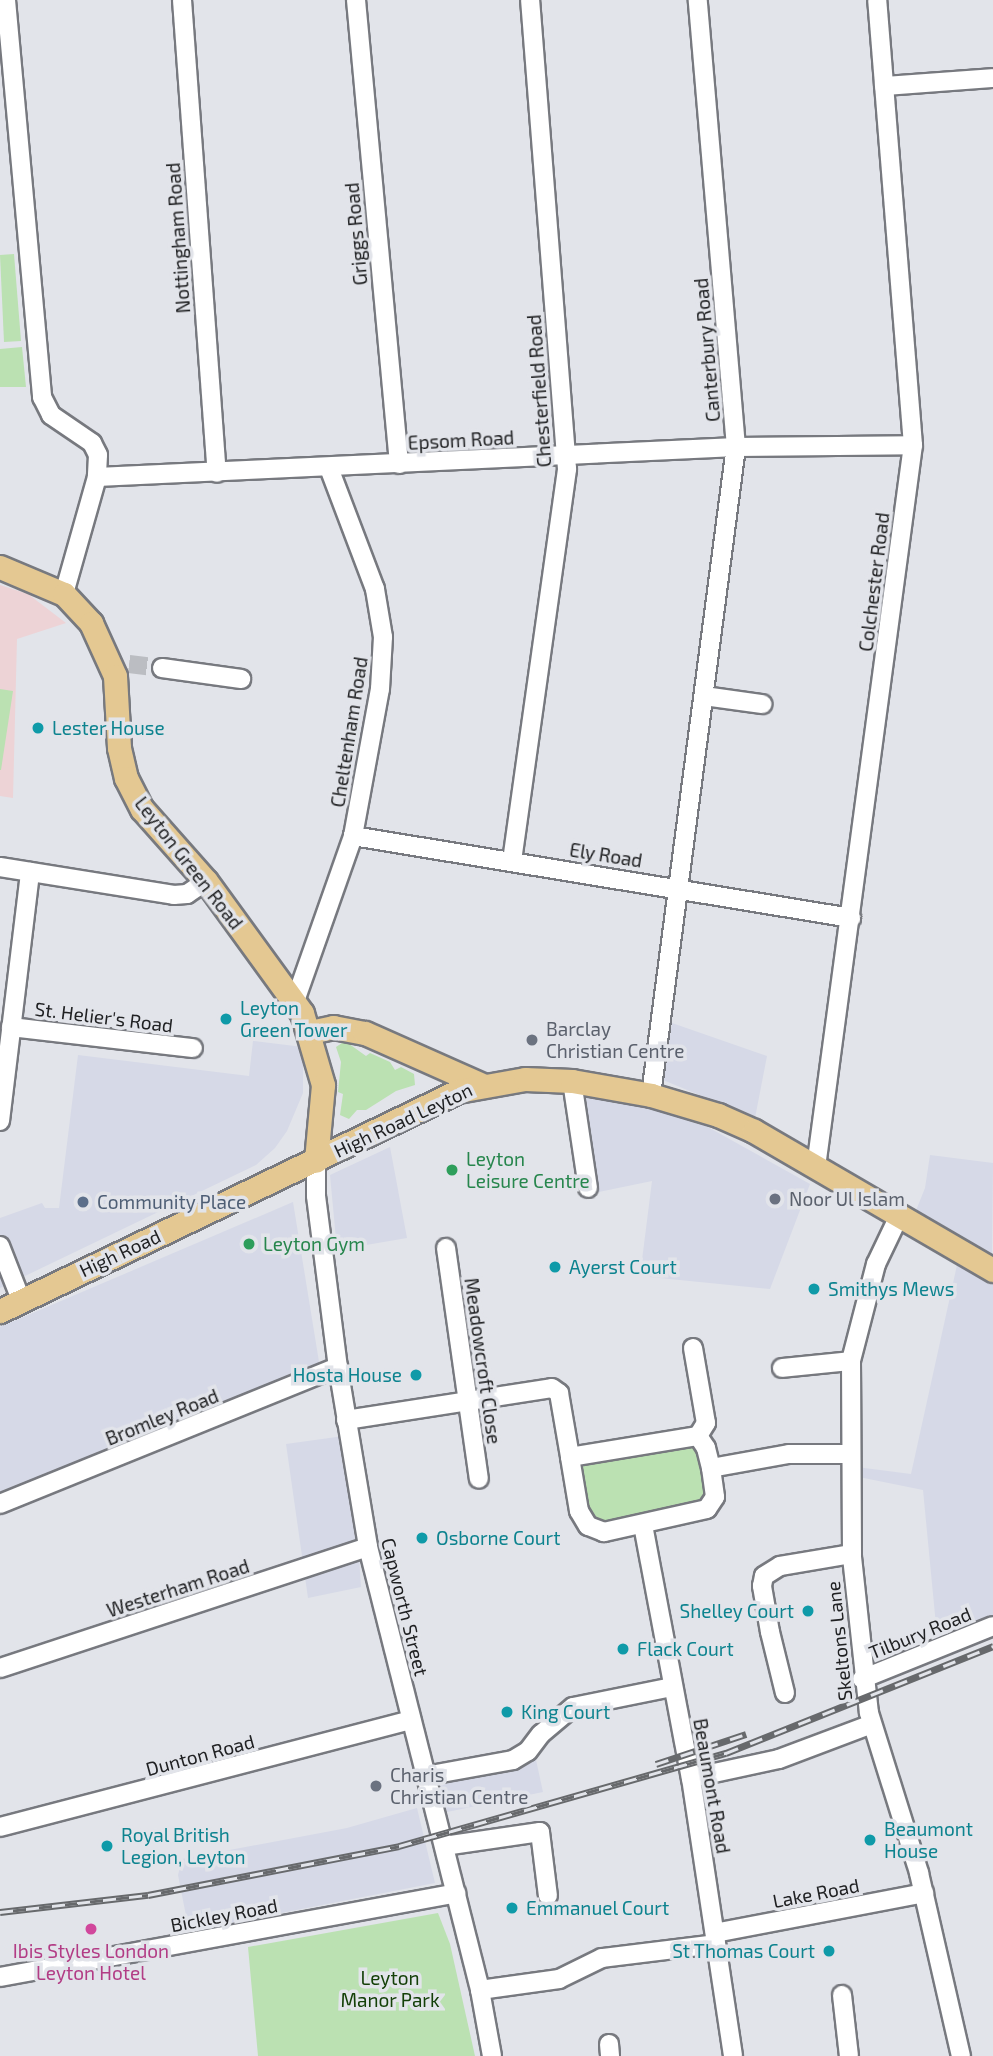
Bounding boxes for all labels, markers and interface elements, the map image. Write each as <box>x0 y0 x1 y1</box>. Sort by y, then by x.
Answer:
street label: Nottingham Road <box>161 162 195 314</box>
street label: Griggs Road <box>340 182 372 286</box>
street label: Canterbury Road <box>689 277 725 423</box>
street label: Chesterfield Road <box>522 314 556 468</box>
street label: Epsom Road <box>407 426 515 454</box>
street label: Colchester Road <box>854 511 894 653</box>
street label: Cheltenham Road <box>326 655 372 809</box>
place label: Lester House <box>52 717 165 739</box>
marker: Lester House <box>30 720 46 736</box>
street label: Leyton Green Road <box>130 792 248 934</box>
street label: Ely Road <box>568 838 644 872</box>
street label: St. Helier's Road <box>34 997 174 1037</box>
place label: Leyton Green Tower <box>240 997 348 1041</box>
marker: Leyton Green Tower <box>218 1011 234 1027</box>
place label: Barclay Christian Centre <box>546 1018 684 1062</box>
marker: Barclay Christian Centre <box>524 1032 540 1048</box>
street label: High Road Leyton <box>330 1078 476 1162</box>
place label: Leyton Leisure Centre <box>466 1148 590 1192</box>
marker: Leyton Leisure Centre <box>444 1162 460 1178</box>
place label: Noor Ul Islam <box>789 1188 906 1210</box>
place label: Community Place <box>97 1191 247 1213</box>
marker: Noor Ul Islam <box>767 1191 783 1207</box>
marker: Community Place <box>75 1194 91 1210</box>
street label: High Road <box>76 1224 164 1282</box>
place label: Leyton Gym <box>263 1233 365 1255</box>
marker: Leyton Gym <box>241 1236 257 1252</box>
place label: Ayerst Court <box>569 1256 677 1278</box>
marker: Ayerst Court <box>547 1259 563 1275</box>
street label: Meadowcroft Close <box>460 1276 506 1446</box>
place label: Smithys Mews <box>828 1278 954 1300</box>
marker: Smithys Mews <box>806 1281 822 1297</box>
place label: Hosta House <box>293 1364 402 1386</box>
marker: Hosta House <box>408 1367 424 1383</box>
street label: Bromley Road <box>102 1384 222 1450</box>
place label: Osborne Court <box>436 1527 560 1549</box>
marker: Osborne Court <box>414 1530 430 1546</box>
street label: Capworth Street <box>377 1536 433 1678</box>
street label: Westerham Road <box>104 1554 252 1622</box>
street label: Skeltons Lane <box>821 1580 857 1702</box>
place label: Shelley Court <box>679 1600 794 1622</box>
street label: Tilbury Road <box>865 1602 975 1664</box>
marker: Shelley Court <box>800 1603 816 1619</box>
place label: Flack Court <box>637 1638 734 1660</box>
marker: Flack Court <box>615 1641 631 1657</box>
place label: King Court <box>521 1701 610 1723</box>
marker: King Court <box>499 1704 515 1720</box>
street label: Beaumont Road <box>689 1717 735 1855</box>
street label: Dunton Road <box>143 1730 257 1780</box>
place label: Charis Christian Centre <box>390 1764 528 1808</box>
marker: Charis Christian Centre <box>368 1778 384 1794</box>
place label: Beaumont House <box>884 1818 973 1862</box>
place label: Royal British Legion, Leyton <box>121 1824 246 1868</box>
marker: Beaumont House <box>862 1832 878 1848</box>
marker: Royal British Legion, Leyton <box>99 1838 115 1854</box>
street label: Lake Road <box>771 1873 861 1913</box>
street label: Bickley Road <box>168 1893 280 1937</box>
place label: Emmanuel Court <box>526 1897 670 1919</box>
marker: Emmanuel Court <box>504 1900 520 1916</box>
marker: Ibis Styles London Leyton Hotel <box>83 1921 99 1937</box>
place label: Ibis Styles London Leyton Hotel <box>13 1940 169 1984</box>
place label: St Thomas Court <box>672 1940 815 1962</box>
marker: St Thomas Court <box>821 1943 837 1959</box>
park label: Leyton Manor Park <box>340 1967 440 2011</box>

